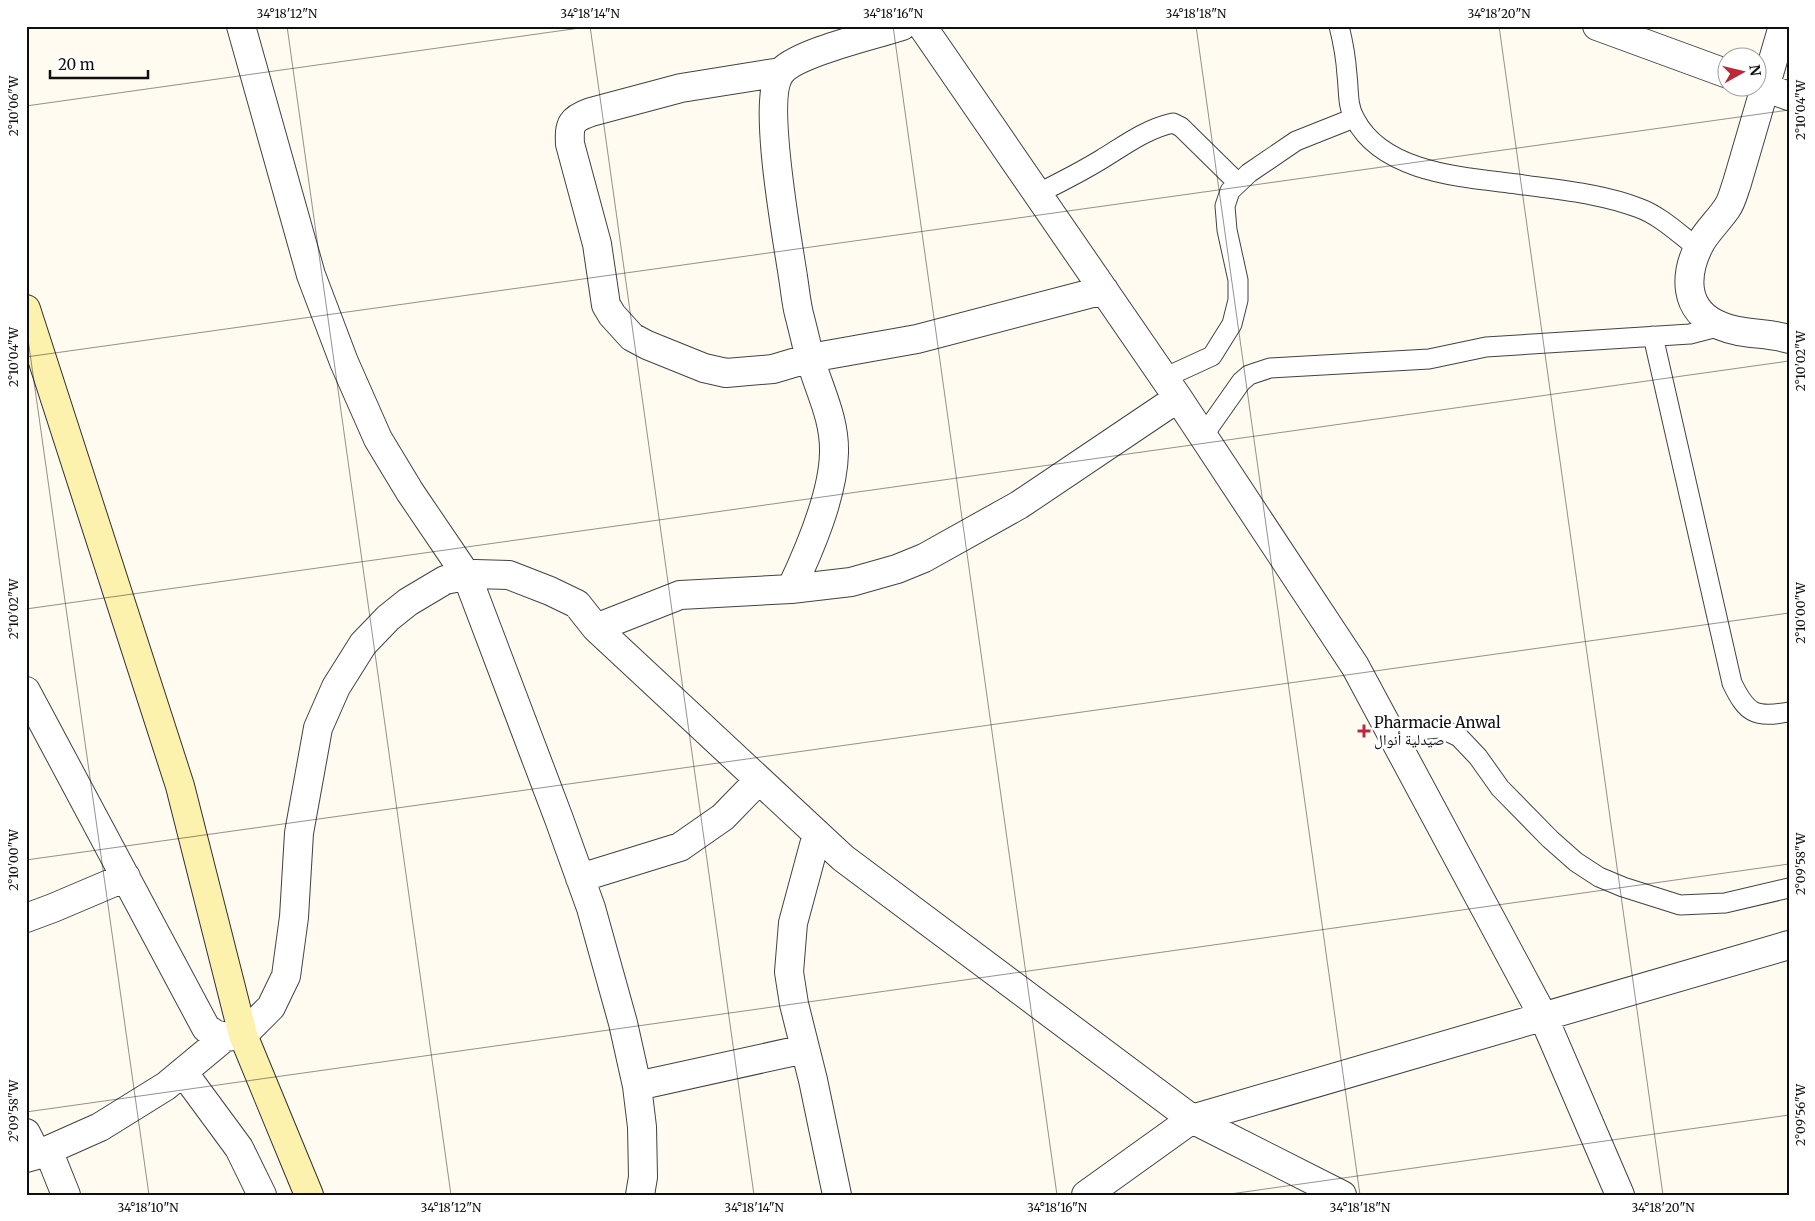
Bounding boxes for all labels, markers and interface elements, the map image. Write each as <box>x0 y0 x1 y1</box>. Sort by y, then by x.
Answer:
text: 34°18'12"N <box>257 6 318 21</box>
text: 34°18'14"N <box>560 6 621 21</box>
text: 34°18'16"N <box>863 6 924 21</box>
text: 34°18'18"N <box>1166 6 1227 21</box>
text: 34°18'20"N <box>1467 6 1531 21</box>
scale bar <box>50 48 148 80</box>
north arrow <box>1718 48 1768 98</box>
text: 20 m <box>58 55 95 74</box>
text: N <box>1745 63 1765 77</box>
text: 2°10'06"W <box>6 75 21 136</box>
text: 2°10'04"W <box>1793 79 1808 140</box>
text: 2°10'04"W <box>6 326 21 387</box>
text: 2°10'02"W <box>1793 330 1808 391</box>
text: 2°10'02"W <box>6 578 21 639</box>
text: 2°10'00"W <box>1793 581 1808 644</box>
place label: Pharmacie Anwal صيدلية أنوال <box>1374 713 1501 750</box>
marker: Pharmacie Anwal صيدلية أنوال <box>1358 725 1370 737</box>
text: 2°10'00"W <box>6 828 21 891</box>
text: 2°09'58"W <box>1793 832 1808 895</box>
text: 2°09'58"W <box>6 1079 21 1142</box>
text: 2°09'56"W <box>1793 1083 1808 1146</box>
text: 34°18'10"N <box>117 1200 179 1215</box>
text: 34°18'12"N <box>421 1200 482 1215</box>
text: 34°18'14"N <box>724 1200 785 1215</box>
text: 34°18'16"N <box>1027 1200 1088 1215</box>
text: 34°18'18"N <box>1330 1200 1391 1215</box>
text: 34°18'20"N <box>1631 1200 1695 1215</box>

